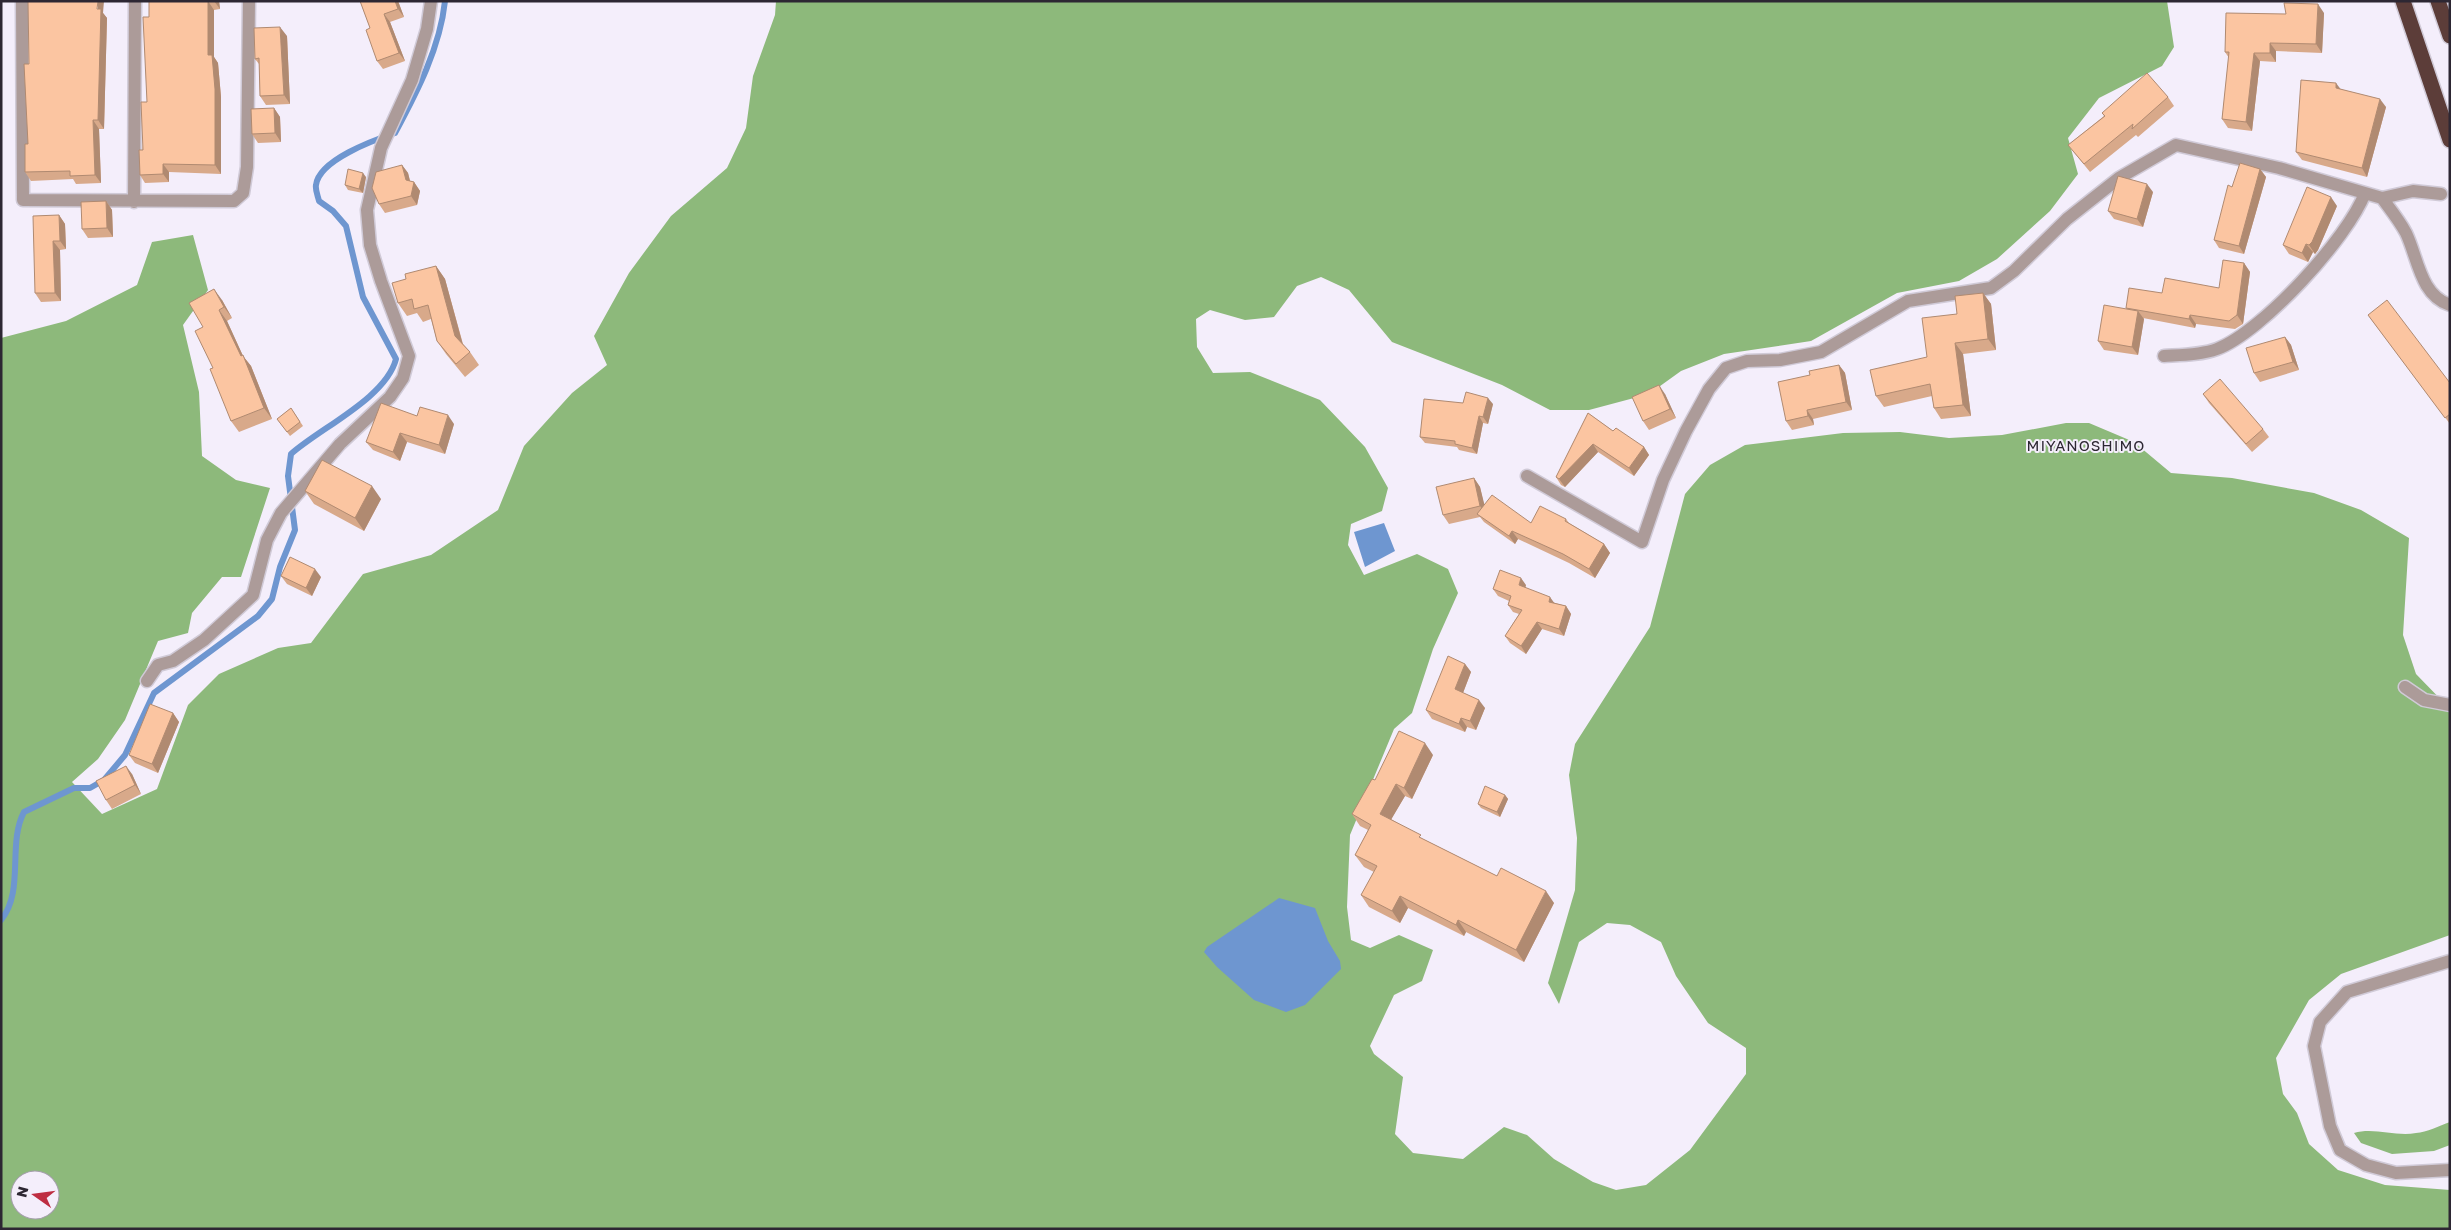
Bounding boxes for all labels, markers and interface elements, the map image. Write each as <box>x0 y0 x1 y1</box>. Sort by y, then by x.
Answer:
district label: MIYANOSHIMO <box>2027 436 2145 454</box>
north arrow <box>10 1170 60 1220</box>
text: N <box>12 1185 31 1199</box>

